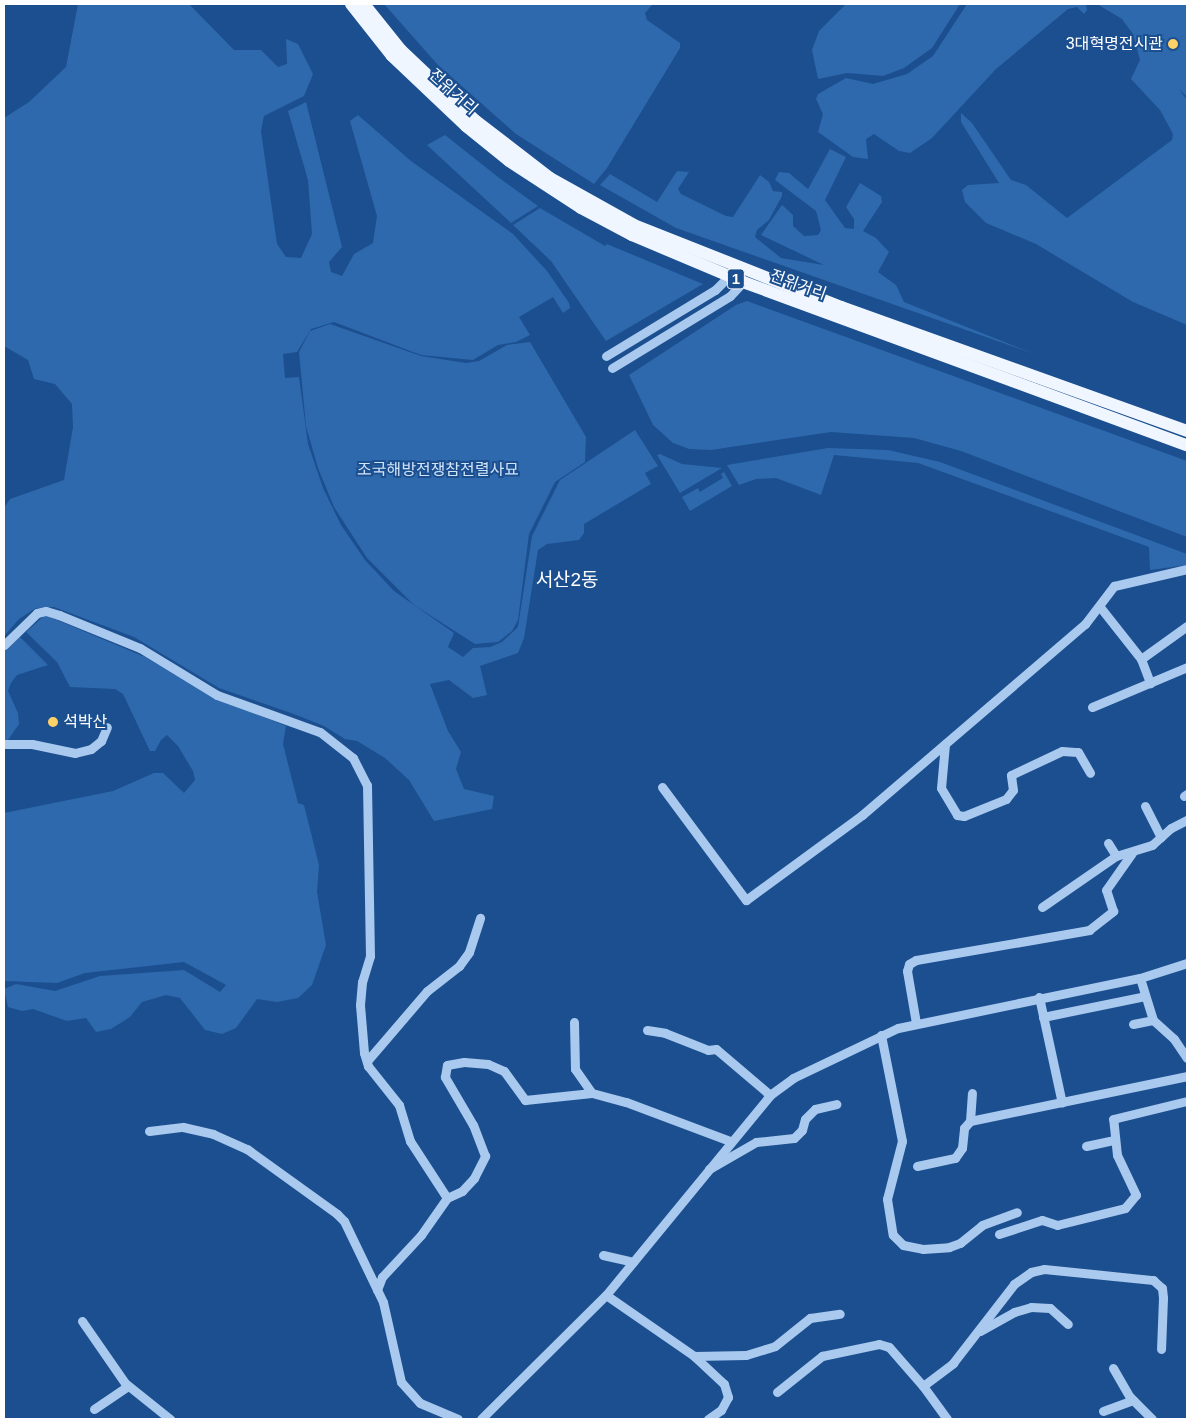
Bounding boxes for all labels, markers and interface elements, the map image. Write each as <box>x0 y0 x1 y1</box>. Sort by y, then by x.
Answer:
place label: 3대혁명전시관 <box>1066 34 1163 54</box>
marker: 3대혁명전시관 <box>1167 38 1179 50</box>
street label: 전위거리 <box>425 65 481 119</box>
road number: 1 <box>726 266 746 292</box>
street label: 전위거리 <box>767 266 829 304</box>
park label: 조국해방전쟁참전렬사묘 <box>357 460 519 480</box>
district label: 서산2동 <box>535 569 599 591</box>
place label: 석박산 <box>63 712 107 732</box>
marker: 석박산 <box>47 716 59 728</box>

